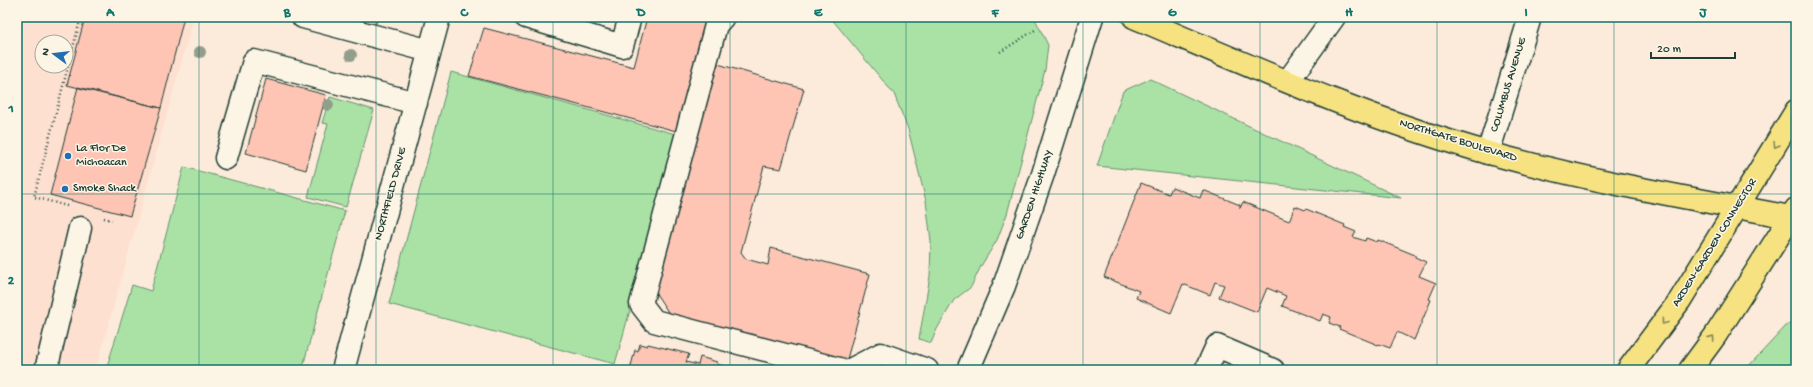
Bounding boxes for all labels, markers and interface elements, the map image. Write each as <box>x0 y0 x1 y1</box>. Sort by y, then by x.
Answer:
text: A <box>105 6 115 21</box>
text: B <box>283 6 292 21</box>
text: C <box>459 6 469 21</box>
text: D <box>636 6 646 21</box>
text: E <box>814 6 823 21</box>
text: F <box>991 6 1000 21</box>
text: G <box>1168 6 1177 21</box>
text: H <box>1345 6 1353 21</box>
text: I <box>1524 6 1528 21</box>
text: J <box>1699 6 1708 21</box>
north arrow <box>34 34 74 74</box>
scale bar <box>1651 34 1735 60</box>
street label: COLUMBUS AVENUE <box>1488 35 1530 134</box>
text: 20 m <box>1657 43 1682 57</box>
text: N <box>40 47 53 57</box>
text: 1 <box>7 102 14 117</box>
street label: NORTHGATE BOULEVARD <box>1397 116 1519 166</box>
one-way arrow <box>1773 141 1781 148</box>
place label: La Flor De Michoacan <box>76 142 127 170</box>
street label: NORTHFIELD DRIVE <box>372 146 410 242</box>
street label: GARDEN HIGHWAY <box>1013 148 1057 242</box>
marker: La Flor De Michoacan <box>63 151 73 161</box>
street label: ARDEN-GARDEN CONNECTOR <box>1670 176 1761 310</box>
place label: Smoke Shack <box>73 182 137 196</box>
marker: Smoke Shack <box>60 184 70 194</box>
text: 2 <box>8 274 15 289</box>
one-way arrow <box>1661 318 1668 325</box>
one-way arrow <box>1708 336 1715 343</box>

